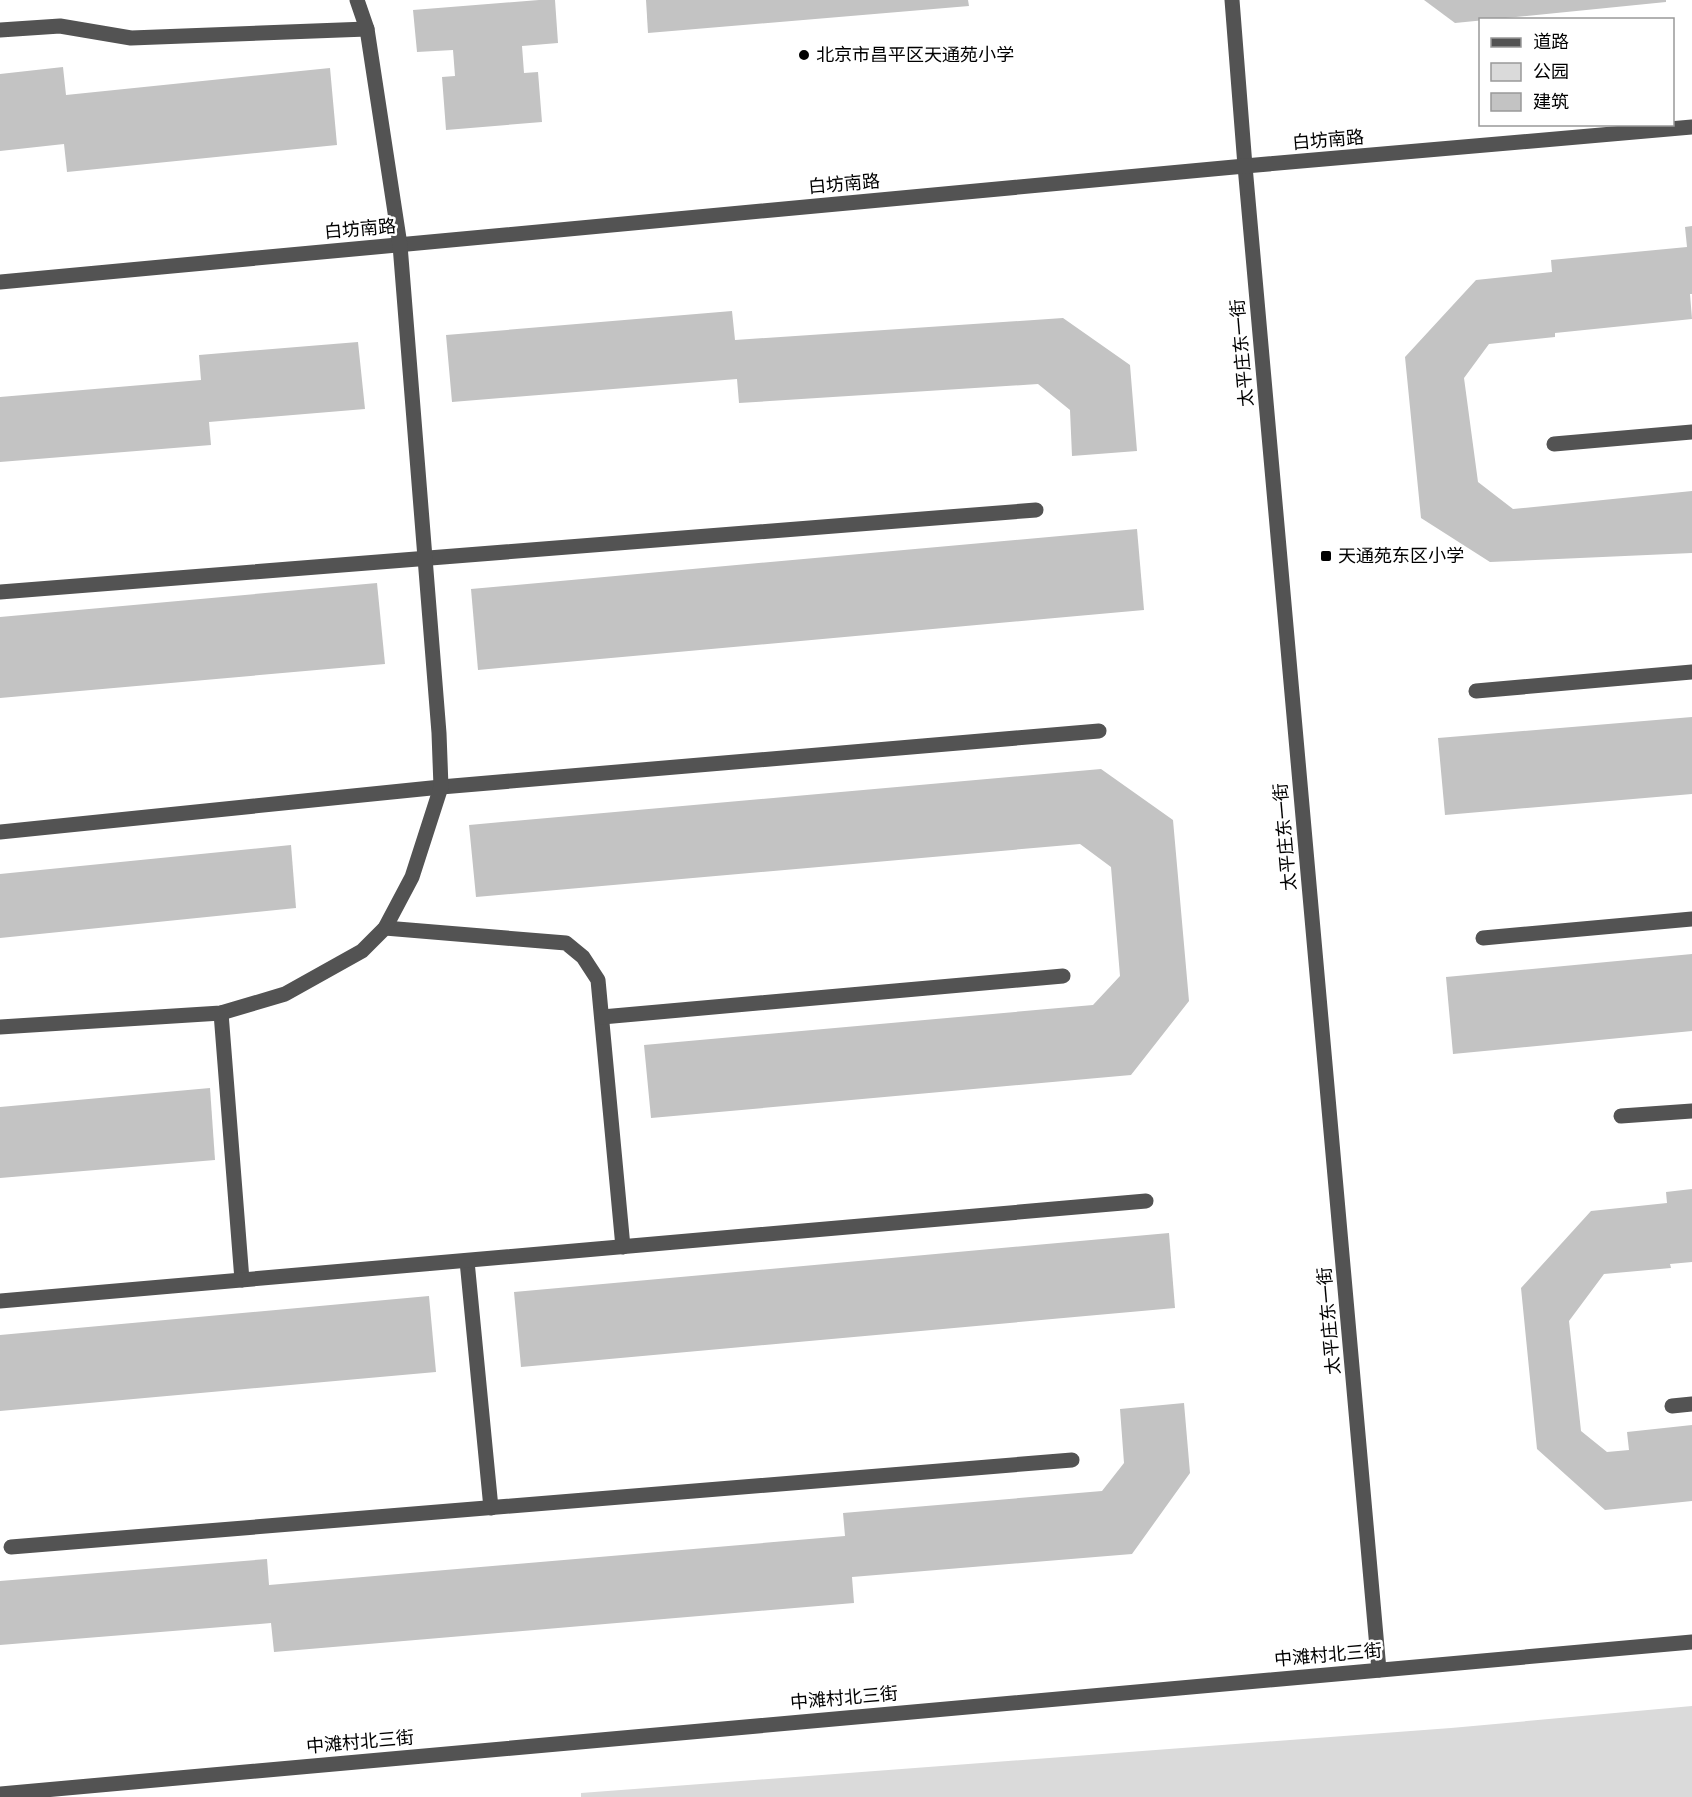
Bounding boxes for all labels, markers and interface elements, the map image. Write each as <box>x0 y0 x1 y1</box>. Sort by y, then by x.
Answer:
legend <box>1479 18 1674 126</box>
text: 道路 <box>1533 32 1569 55</box>
place label: 北京市昌平区天通苑小学 <box>816 45 1014 68</box>
marker: 北京市昌平区天通苑小学 <box>797 48 811 62</box>
text: 公园 <box>1533 62 1569 85</box>
text: 建筑 <box>1533 92 1569 115</box>
street label: 白坊南路 <box>1291 127 1365 156</box>
street label: 白坊南路 <box>807 171 881 200</box>
street label: 白坊南路 <box>323 216 397 245</box>
street label: 太平庄东一街 <box>1227 298 1260 408</box>
place label: 天通苑东区小学 <box>1338 546 1464 569</box>
marker: 天通苑东区小学 <box>1319 549 1333 563</box>
street label: 太平庄东一街 <box>1270 782 1303 892</box>
street label: 太平庄东一街 <box>1314 1266 1347 1376</box>
street label: 中滩村北三街 <box>1273 1640 1383 1673</box>
street label: 中滩村北三街 <box>789 1683 899 1716</box>
street label: 中滩村北三街 <box>305 1727 415 1760</box>

